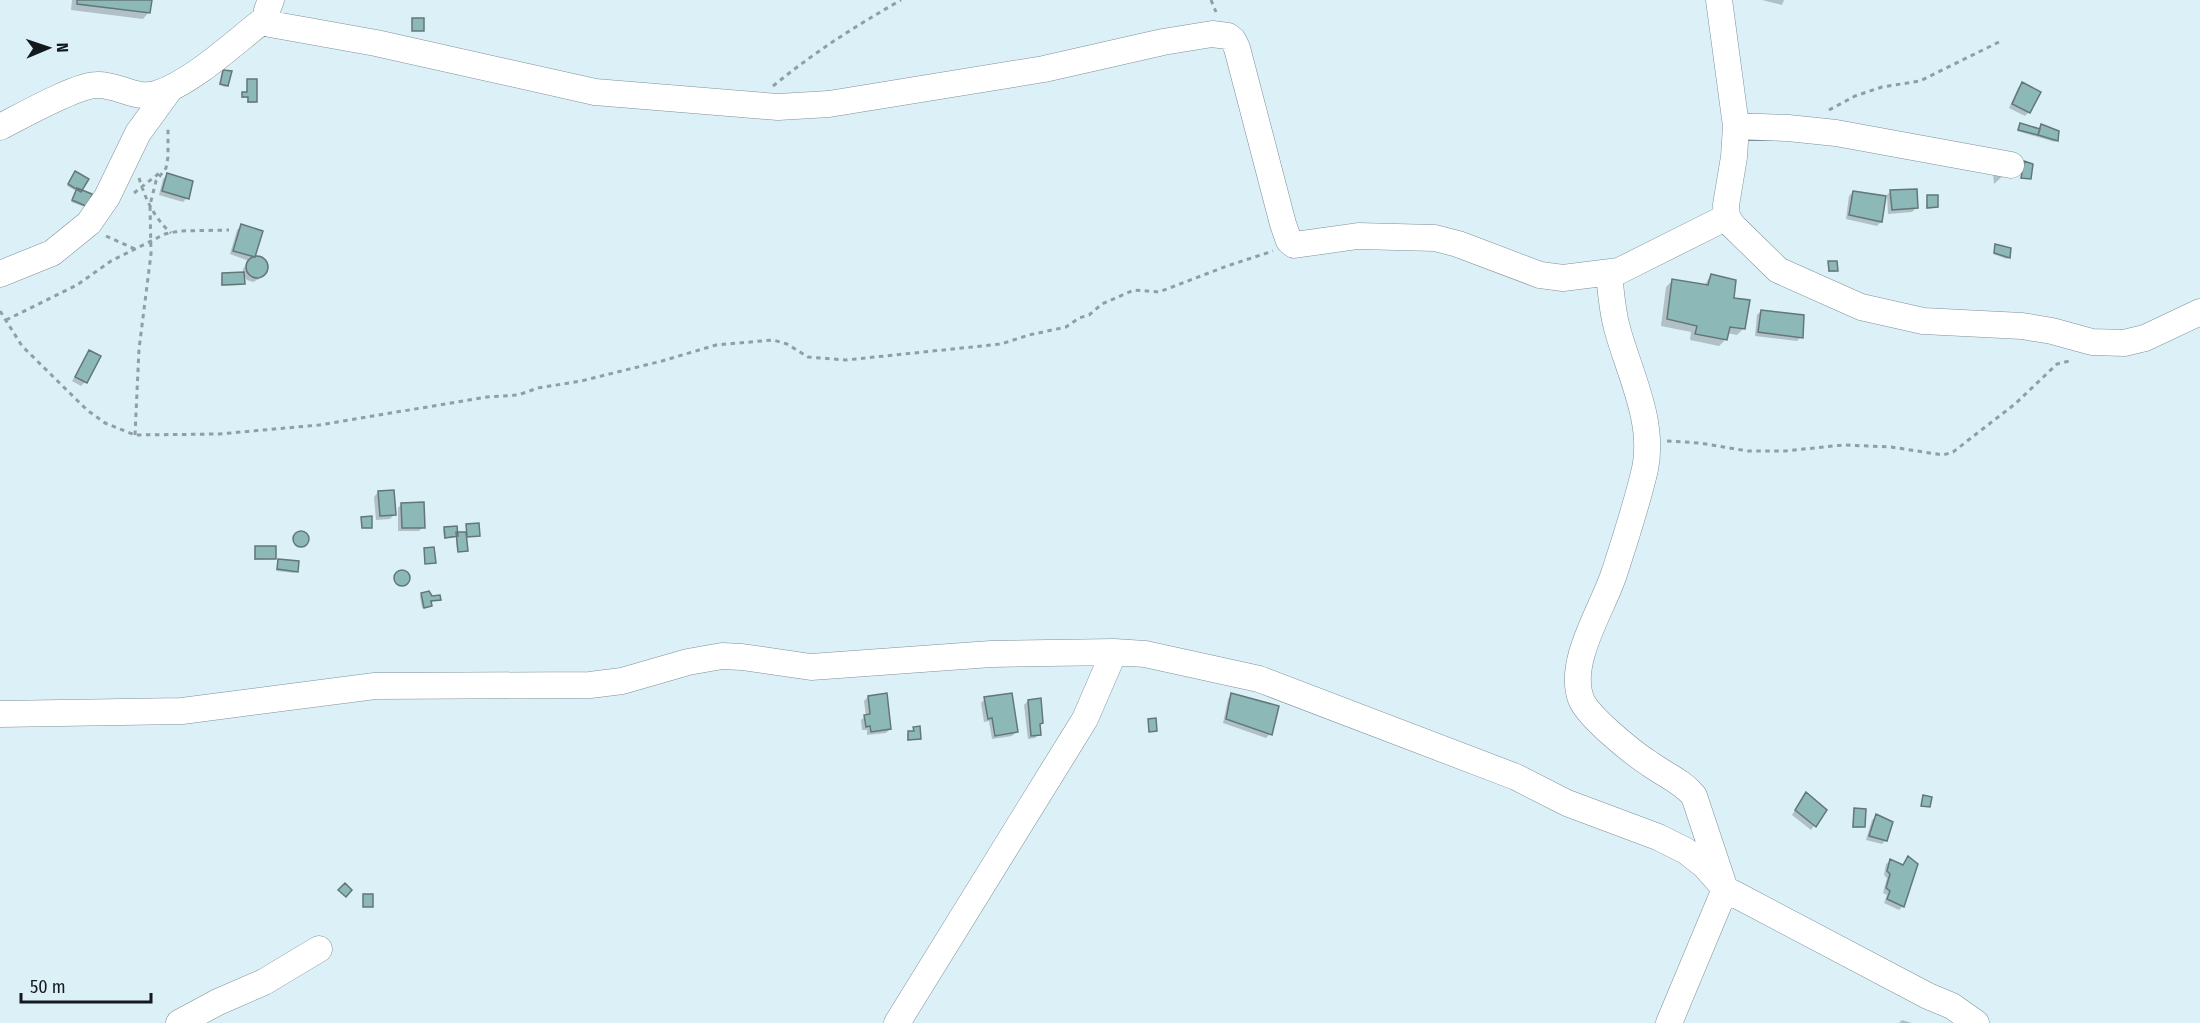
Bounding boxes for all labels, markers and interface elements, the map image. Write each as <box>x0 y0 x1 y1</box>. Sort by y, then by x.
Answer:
north arrow <box>18 18 78 78</box>
text: N <box>53 42 72 53</box>
scale bar <box>21 966 152 1004</box>
text: 50 m <box>30 976 66 998</box>

